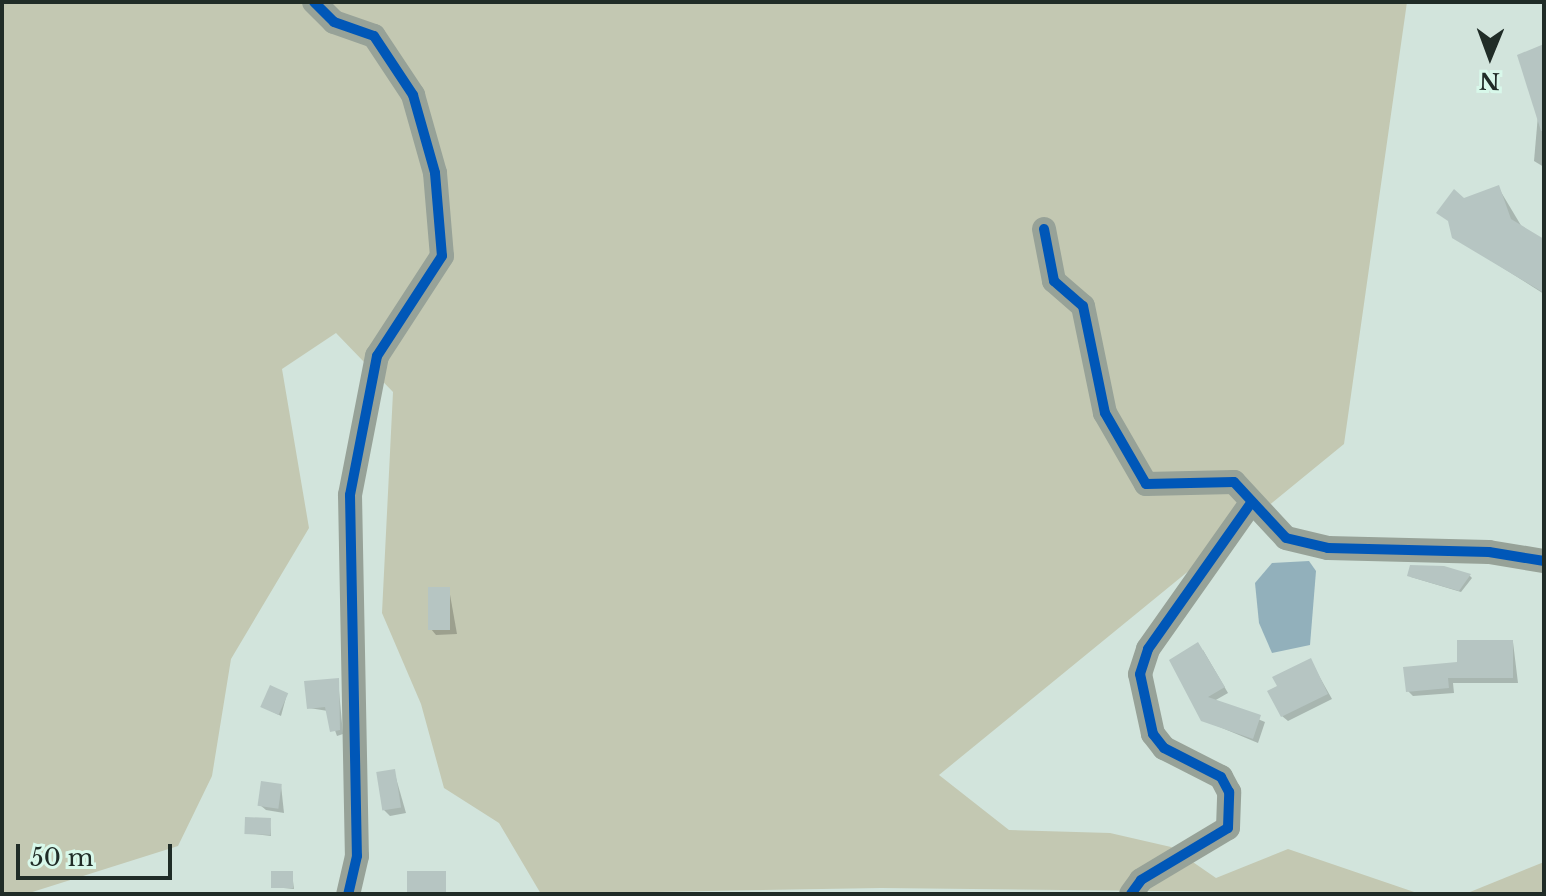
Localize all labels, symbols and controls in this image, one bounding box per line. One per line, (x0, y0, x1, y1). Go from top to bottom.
north arrow (1450, 16, 1530, 96)
text: N (1479, 67, 1500, 94)
scale bar (20, 828, 176, 878)
text: 50 m (30, 843, 93, 872)

